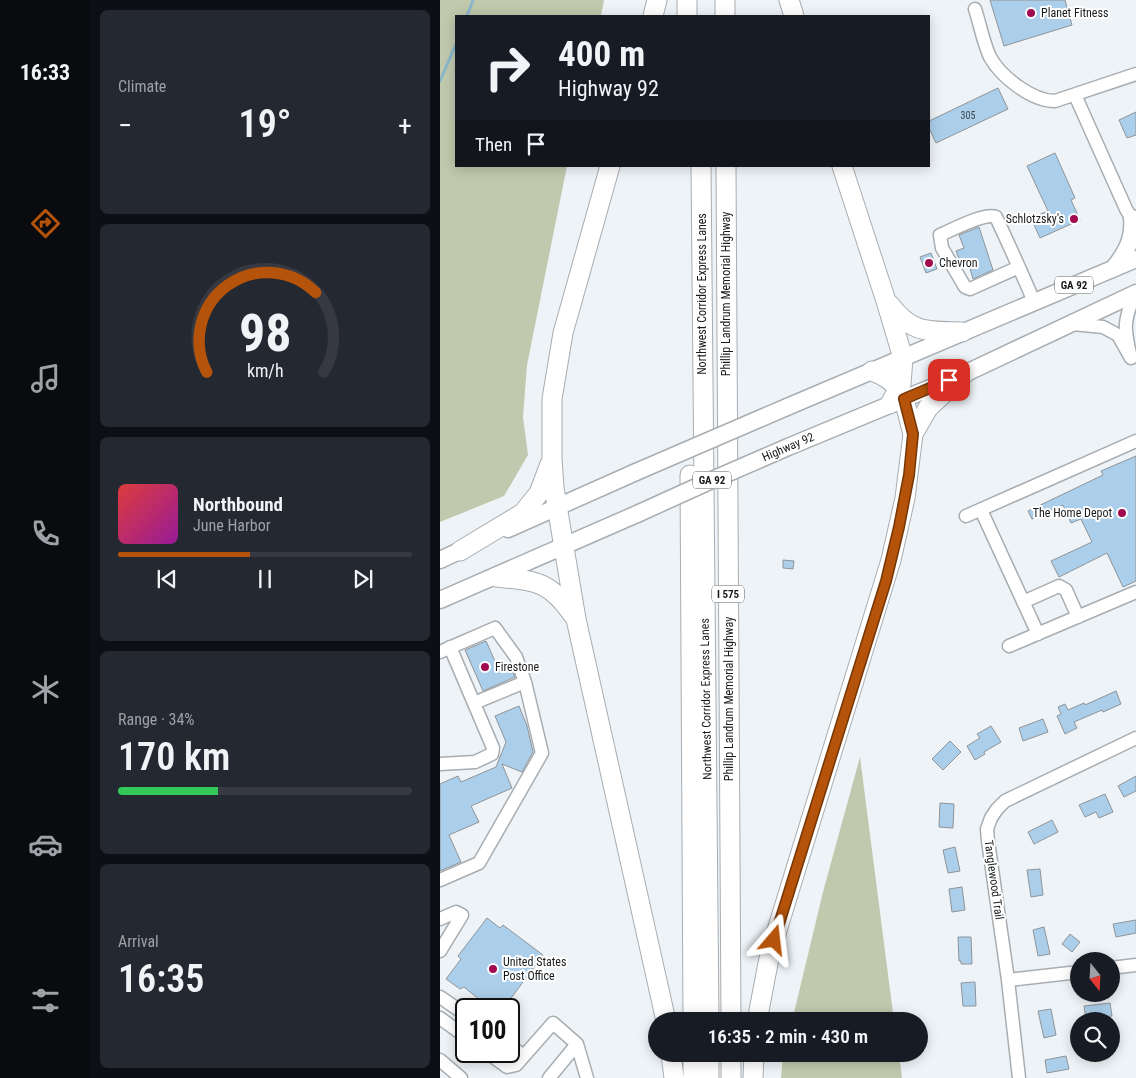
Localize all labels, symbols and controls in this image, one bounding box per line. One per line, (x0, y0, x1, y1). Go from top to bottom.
place label: Planet Fitness (1041, 6, 1108, 20)
marker: Planet Fitness (1025, 7, 1037, 19)
text: 400 m (558, 34, 645, 75)
icon: right (475, 35, 540, 100)
text: 16:33 (20, 60, 70, 85)
text: Highway 92 (558, 76, 659, 101)
text: Climate (118, 77, 166, 96)
text: 19° (239, 102, 291, 146)
text: − (118, 109, 132, 142)
text: + (398, 109, 412, 142)
house number: 305 (961, 110, 975, 121)
icon: arrive (522, 130, 550, 158)
text: Then (475, 133, 512, 156)
icon: directions (28, 206, 63, 241)
street label: Phillip Landrum Memorial Highway (719, 212, 733, 376)
place label: Schlotzsky's (1006, 212, 1064, 226)
street label: Northwest Corridor Express Lanes (695, 213, 709, 375)
marker: Schlotzsky's (1068, 213, 1080, 225)
place label: Chevron (939, 256, 978, 270)
marker: Chevron (923, 257, 935, 269)
road number: GA 92 (1055, 276, 1093, 294)
text: 98 (239, 303, 291, 364)
pin (928, 359, 970, 401)
text: km/h (247, 360, 283, 381)
icon: music (28, 361, 63, 396)
icon: arrive (935, 366, 963, 394)
street label: Highway 92 (760, 430, 816, 464)
road number: GA 92 (693, 472, 731, 488)
text: Northbound (193, 493, 283, 516)
place label: The Home Depot (1033, 506, 1112, 520)
marker: The Home Depot (1116, 507, 1128, 519)
icon: phone (28, 516, 63, 551)
text: June Harbor (193, 516, 271, 535)
icon: previous (153, 565, 181, 593)
icon: pause (251, 565, 279, 593)
icon: next (349, 565, 377, 593)
road number: I 575 (712, 586, 744, 602)
street label: Phillip Landrum Memorial Highway (722, 617, 736, 781)
street label: Northwest Corridor Express Lanes (698, 618, 714, 780)
place label: Firestone (495, 660, 539, 674)
marker: Firestone (479, 661, 491, 673)
icon: climate (28, 672, 63, 707)
text: Range · 34% (118, 710, 194, 729)
text: 170 km (118, 735, 230, 779)
icon: car (28, 827, 63, 862)
street label: Tanglewood Trail (981, 839, 1007, 921)
position arrow (747, 913, 799, 965)
text: Arrival (118, 932, 159, 951)
north arrow (1070, 952, 1120, 1002)
map controls (1070, 952, 1120, 1062)
place label: United States Post Office (503, 955, 566, 983)
text: 16:35 (118, 957, 204, 1001)
marker: United States Post Office (487, 963, 499, 975)
icon: filters (28, 983, 63, 1018)
speed limit sign: 100 (455, 998, 520, 1063)
button: search (1070, 1012, 1120, 1062)
text: 16:35 · 2 min · 430 m (708, 1025, 868, 1048)

